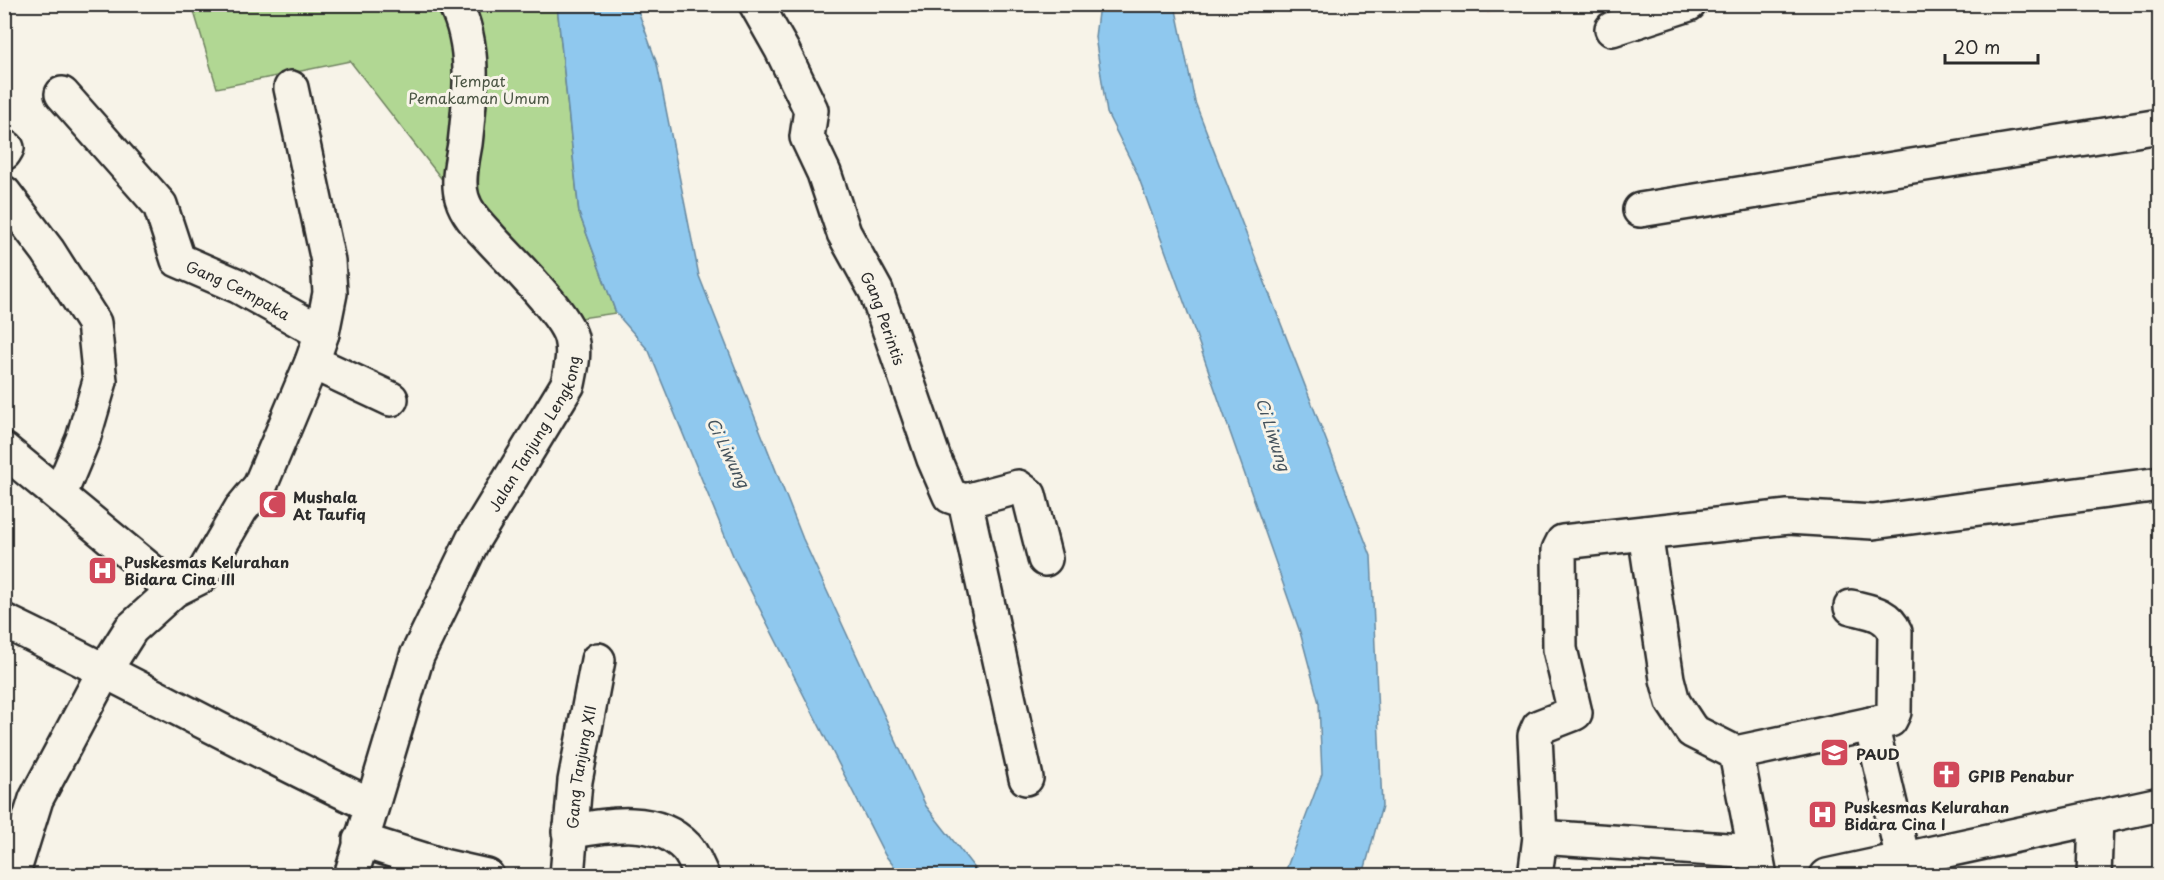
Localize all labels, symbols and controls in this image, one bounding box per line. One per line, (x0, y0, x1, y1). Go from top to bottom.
scale bar (1945, 27, 2038, 65)
text: 20 m (1954, 33, 2000, 60)
park label: Tempat Pemakaman Umum (408, 69, 550, 109)
street label: Gang Cempaka (183, 253, 295, 325)
street label: Gang Perintis (856, 267, 912, 368)
street label: Jalan Tanjung Lengkong (482, 355, 584, 515)
water label: Ci Liwung (1251, 394, 1298, 475)
water label: Ci Liwung (702, 413, 757, 493)
place label: Mushala At Taufiq (293, 485, 366, 525)
mosque icon: Mushala At Taufiq (256, 489, 288, 521)
place label: Puskesmas Kelurahan Bidara Cina III (124, 550, 289, 590)
hospital icon: Puskesmas Kelurahan Bidara Cina III (87, 554, 119, 586)
street label: Gang Tanjung XII (560, 703, 601, 830)
school or university icon: PAUD (1819, 737, 1851, 769)
place label: PAUD (1856, 742, 1900, 765)
church icon: GPIB Penabur (1931, 759, 1963, 791)
place label: GPIB Penabur (1968, 764, 2074, 787)
place label: Puskesmas Kelurahan Bidara Cina I (1844, 795, 2009, 835)
hospital icon: Puskesmas Kelurahan Bidara Cina I (1807, 799, 1839, 831)

